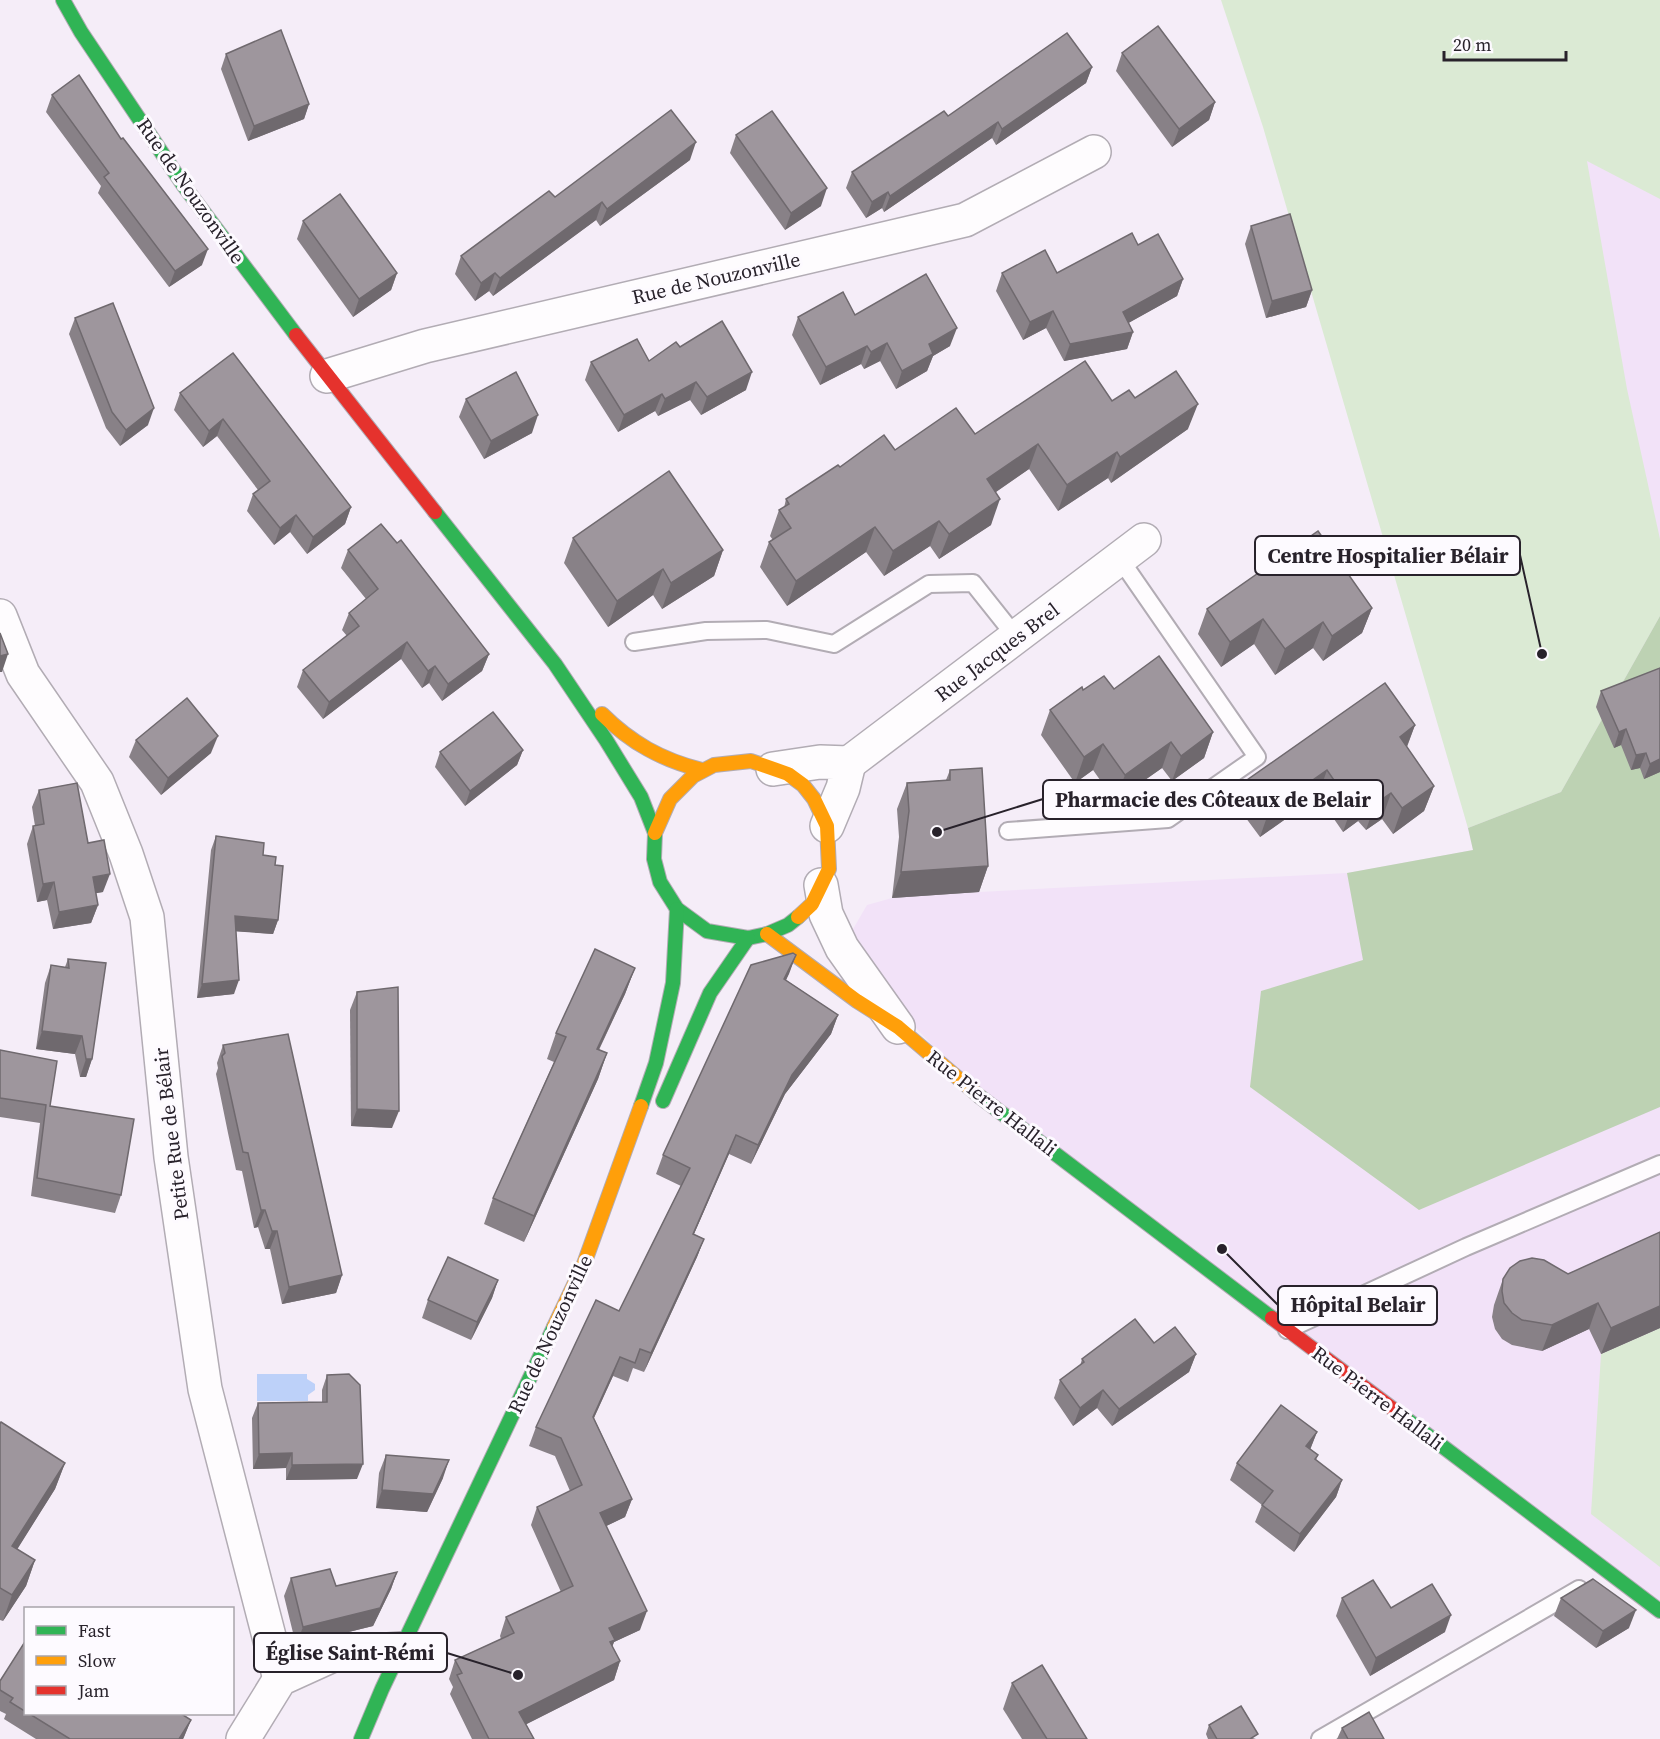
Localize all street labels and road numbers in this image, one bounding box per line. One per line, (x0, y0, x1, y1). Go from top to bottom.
street label: Rue de Nouzonville (130, 113, 252, 269)
street label: Rue de Nouzonville (629, 245, 803, 311)
street label: Rue Jacques Brel (929, 596, 1065, 708)
street label: Rue Pierre Hallali (921, 1043, 1063, 1163)
street label: Petite Rue de Bélair (146, 1046, 195, 1222)
street label: Rue de Nouzonville (501, 1250, 599, 1418)
street label: Rue Pierre Hallali (1306, 1339, 1450, 1457)

